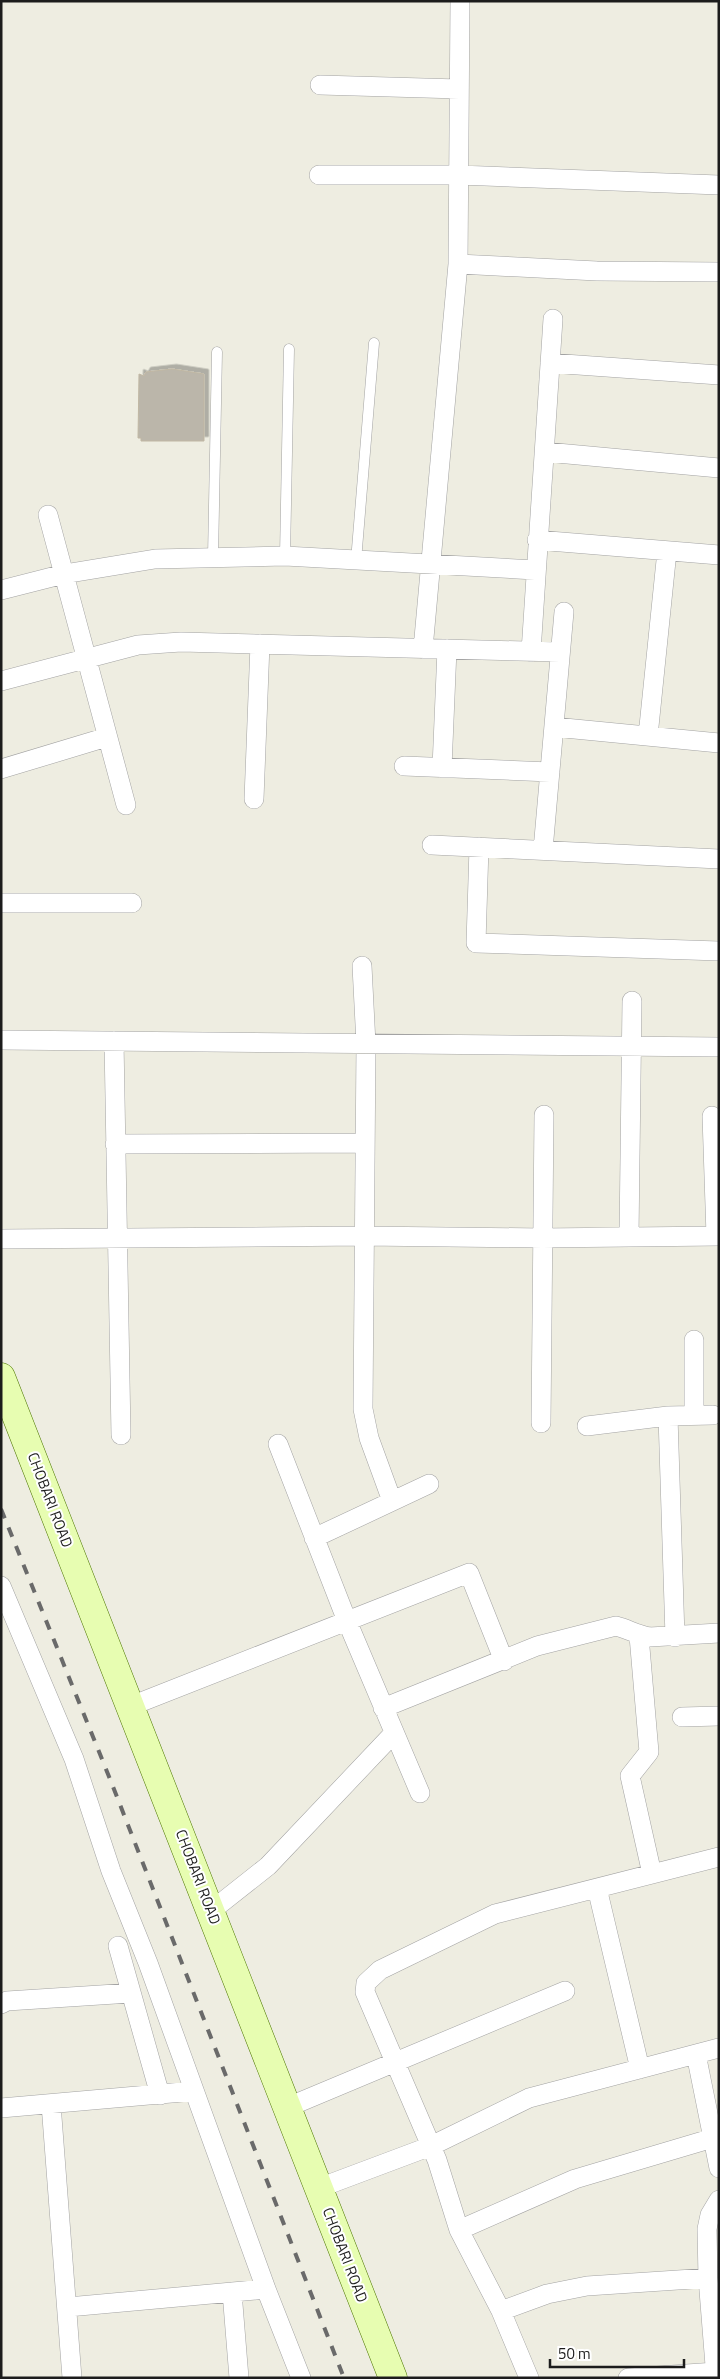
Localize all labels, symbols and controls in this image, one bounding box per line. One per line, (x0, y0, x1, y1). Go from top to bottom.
street label: CHOBARI ROAD (22, 1449, 79, 1551)
street label: CHOBARI ROAD (170, 1826, 227, 1928)
street label: CHOBARI ROAD (317, 2204, 374, 2306)
scale bar (550, 2336, 684, 2368)
text: 50 m (558, 2342, 591, 2365)

